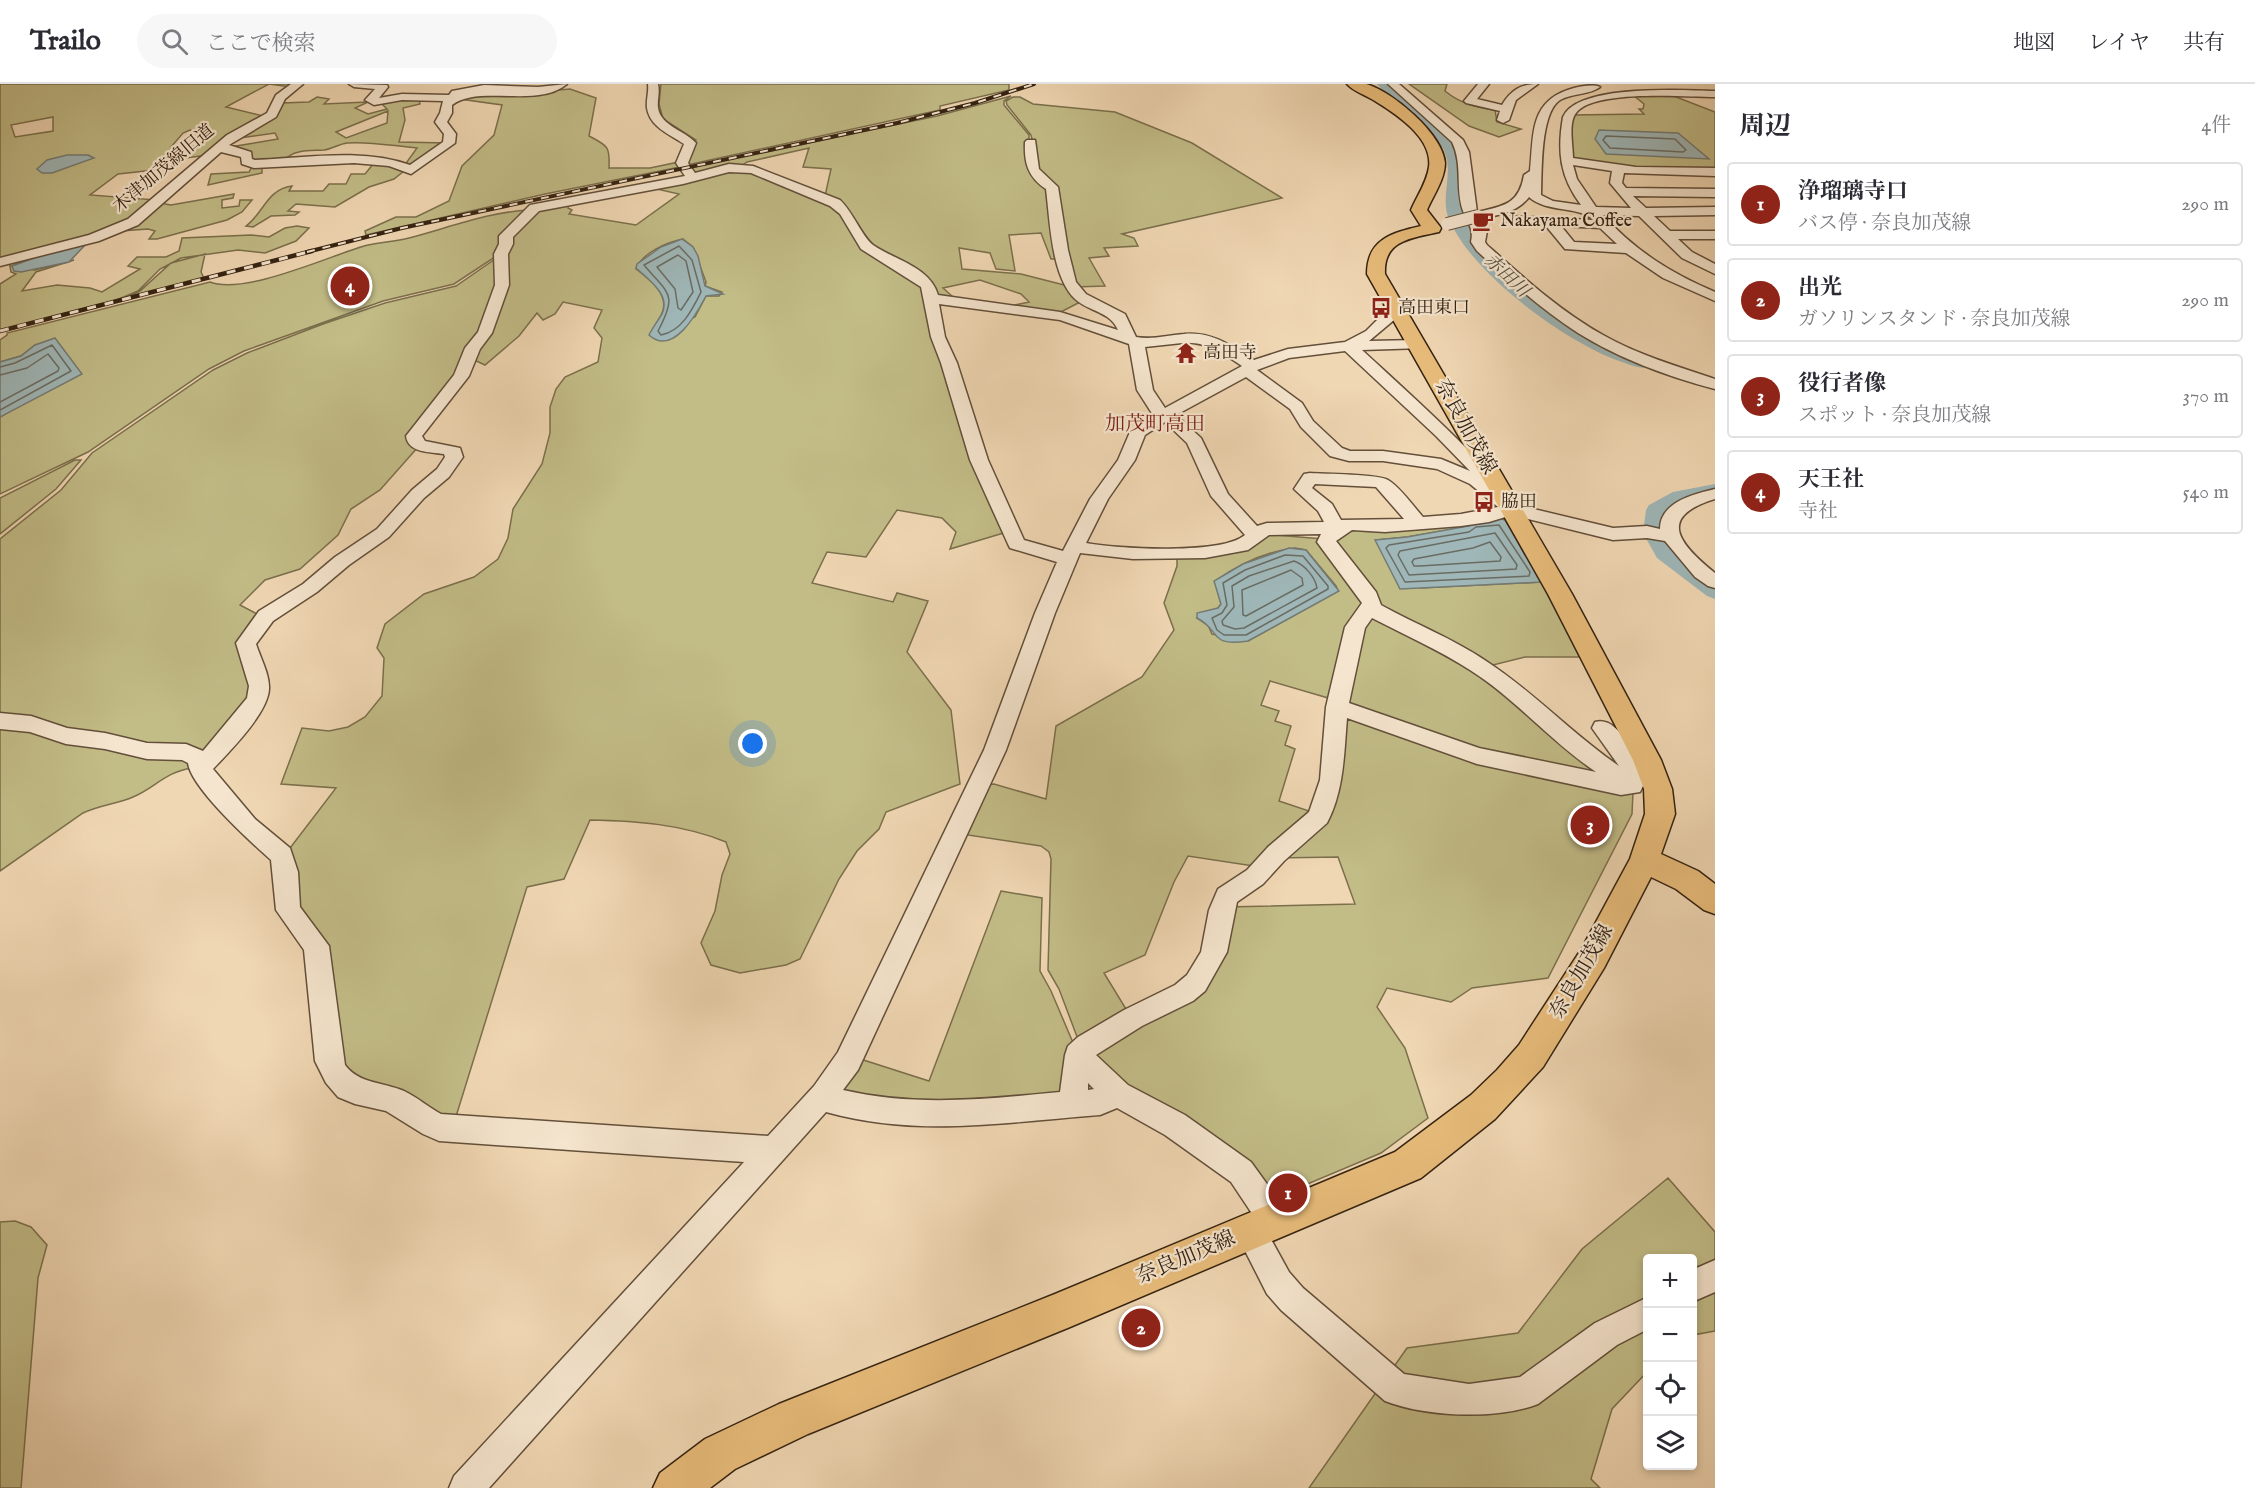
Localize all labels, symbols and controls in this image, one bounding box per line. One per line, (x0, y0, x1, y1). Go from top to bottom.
search box (137, 14, 557, 68)
text: Trailo (30, 24, 101, 59)
icon: search (158, 25, 191, 58)
text: ここで検索 (206, 30, 316, 58)
text: 地図 (2013, 30, 2055, 57)
text: レイヤ (2088, 30, 2150, 57)
text: 共有 (2183, 30, 2225, 57)
text: 周辺 (1739, 110, 1791, 143)
text: 4件 (2201, 113, 2231, 138)
street label: 木津加茂線旧道 (108, 120, 220, 218)
text: 浄瑠璃寺口 (1798, 178, 1908, 206)
text: 1 (1757, 192, 1764, 217)
text: 290 m (2181, 192, 2229, 217)
cafe icon: Nakayama Coffee (1471, 209, 1495, 233)
place label: Nakayama Coffee (1500, 210, 1632, 233)
text: バス停 · 奈良加茂線 (1798, 211, 1971, 236)
water label: 赤田川 (1478, 249, 1535, 304)
pin: 4 (330, 264, 370, 308)
text: 出光 (1798, 274, 1842, 302)
text: 2 (1756, 288, 1765, 313)
text: 290 m (2181, 288, 2229, 313)
bus stop icon: 高田東口 (1369, 296, 1393, 320)
place label: 高田東口 (1398, 297, 1470, 320)
text: ガソリンスタンド · 奈良加茂線 (1798, 307, 2071, 332)
temple icon: 高田寺 (1174, 341, 1198, 365)
place label: 高田寺 (1203, 342, 1257, 365)
text: 役行者像 (1798, 370, 1886, 398)
street label: 奈良加茂線 (1428, 375, 1502, 479)
text: 3 (1757, 384, 1764, 409)
text: 370 m (2183, 384, 2229, 409)
text: スポット · 奈良加茂線 (1798, 403, 1991, 428)
district label: 加茂町高田 (1105, 412, 1205, 437)
text: 天王社 (1798, 466, 1864, 494)
text: 4 (1756, 480, 1765, 505)
text: 540 m (2182, 480, 2229, 505)
bus stop icon: 脇田 (1472, 490, 1496, 514)
place label: 脇田 (1501, 491, 1537, 514)
text: 寺社 (1798, 499, 1838, 524)
your location (738, 729, 767, 758)
pin: 3 (1570, 802, 1610, 848)
street label: 奈良加茂線 (1544, 920, 1620, 1024)
pin: 1 (1268, 1170, 1308, 1216)
street label: 奈良加茂線 (1132, 1225, 1240, 1291)
map controls (1643, 1254, 1697, 1470)
button: + (1643, 1254, 1697, 1308)
pin: 2 (1122, 1306, 1160, 1350)
button: − (1643, 1308, 1697, 1362)
button: locate (1643, 1362, 1697, 1416)
button: layers (1643, 1416, 1697, 1470)

